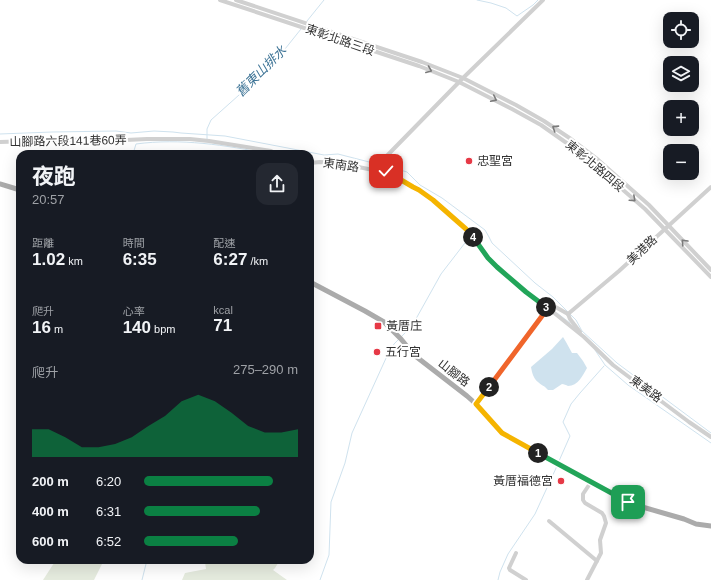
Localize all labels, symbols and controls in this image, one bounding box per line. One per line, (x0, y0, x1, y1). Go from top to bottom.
map controls (663, 12, 699, 180)
button: locate (663, 12, 699, 48)
street label: 東彰北路三段 (304, 22, 376, 58)
water label: 舊東山排水 (233, 42, 290, 99)
button: layers (663, 56, 699, 92)
one-way arrow (426, 66, 433, 74)
one-way arrow (489, 94, 497, 102)
button: + (663, 100, 699, 136)
one-way arrow (552, 126, 559, 133)
street label: 山腳路六段141巷60弄 (9, 133, 127, 149)
street label: 東彰北路四段 (563, 137, 627, 195)
button: − (663, 144, 699, 180)
pin (369, 154, 403, 188)
place label: 忠聖宮 (477, 154, 513, 168)
street label: 東南路 (322, 156, 360, 174)
marker: 忠聖宮 (464, 156, 474, 166)
icon: check (375, 160, 397, 182)
button: share (256, 163, 298, 205)
text: 夜跑 (32, 164, 76, 189)
text: 20:57 (32, 192, 65, 207)
one-way arrow (628, 194, 636, 201)
pin: 4 (463, 227, 483, 247)
text: 4 (470, 231, 476, 243)
street label: 美港路 (624, 233, 660, 267)
text: 距離 (32, 237, 54, 249)
text: 時間 (123, 237, 145, 249)
text: 配速 (213, 237, 235, 249)
one-way arrow (681, 239, 689, 247)
text: 1.02 (32, 250, 65, 269)
text: 6:35 (123, 250, 157, 269)
text: 6:27 (213, 250, 247, 269)
text: km (65, 255, 83, 267)
text: /km (247, 255, 268, 267)
pin: 3 (536, 297, 556, 317)
text: 3 (543, 301, 549, 313)
text: kcal (213, 304, 233, 316)
text: 爬升 (32, 305, 54, 317)
text: 心率 (123, 305, 145, 317)
text: 71 (213, 316, 232, 335)
text: 16 (32, 318, 51, 337)
text: 140 (123, 318, 151, 337)
place label: 黃厝庄 (386, 319, 422, 333)
marker: 黃厝庄 (373, 321, 383, 331)
text: m (51, 323, 63, 335)
text: bpm (151, 323, 176, 335)
place label: 五行宮 (385, 345, 421, 359)
marker: 五行宮 (372, 347, 382, 357)
street label: 山腳路 (436, 356, 472, 390)
text: 275–290 m (233, 362, 298, 377)
text: 爬升 (32, 365, 58, 380)
street label: 東美路 (627, 373, 665, 405)
pin: 2 (479, 377, 499, 397)
text: 2 (486, 381, 492, 393)
pin: 1 (528, 443, 548, 463)
text: 1 (535, 447, 541, 459)
text: 200 m (32, 474, 69, 489)
text: 6:20 (96, 474, 121, 489)
place label: 黃厝福德宮 (493, 474, 553, 488)
marker: 黃厝福德宮 (556, 476, 566, 486)
pin (611, 485, 645, 519)
icon: arrive (617, 491, 639, 513)
text: 400 m (32, 504, 69, 519)
text: 6:31 (96, 504, 121, 519)
text: 600 m (32, 534, 69, 549)
text: 6:52 (96, 534, 121, 549)

